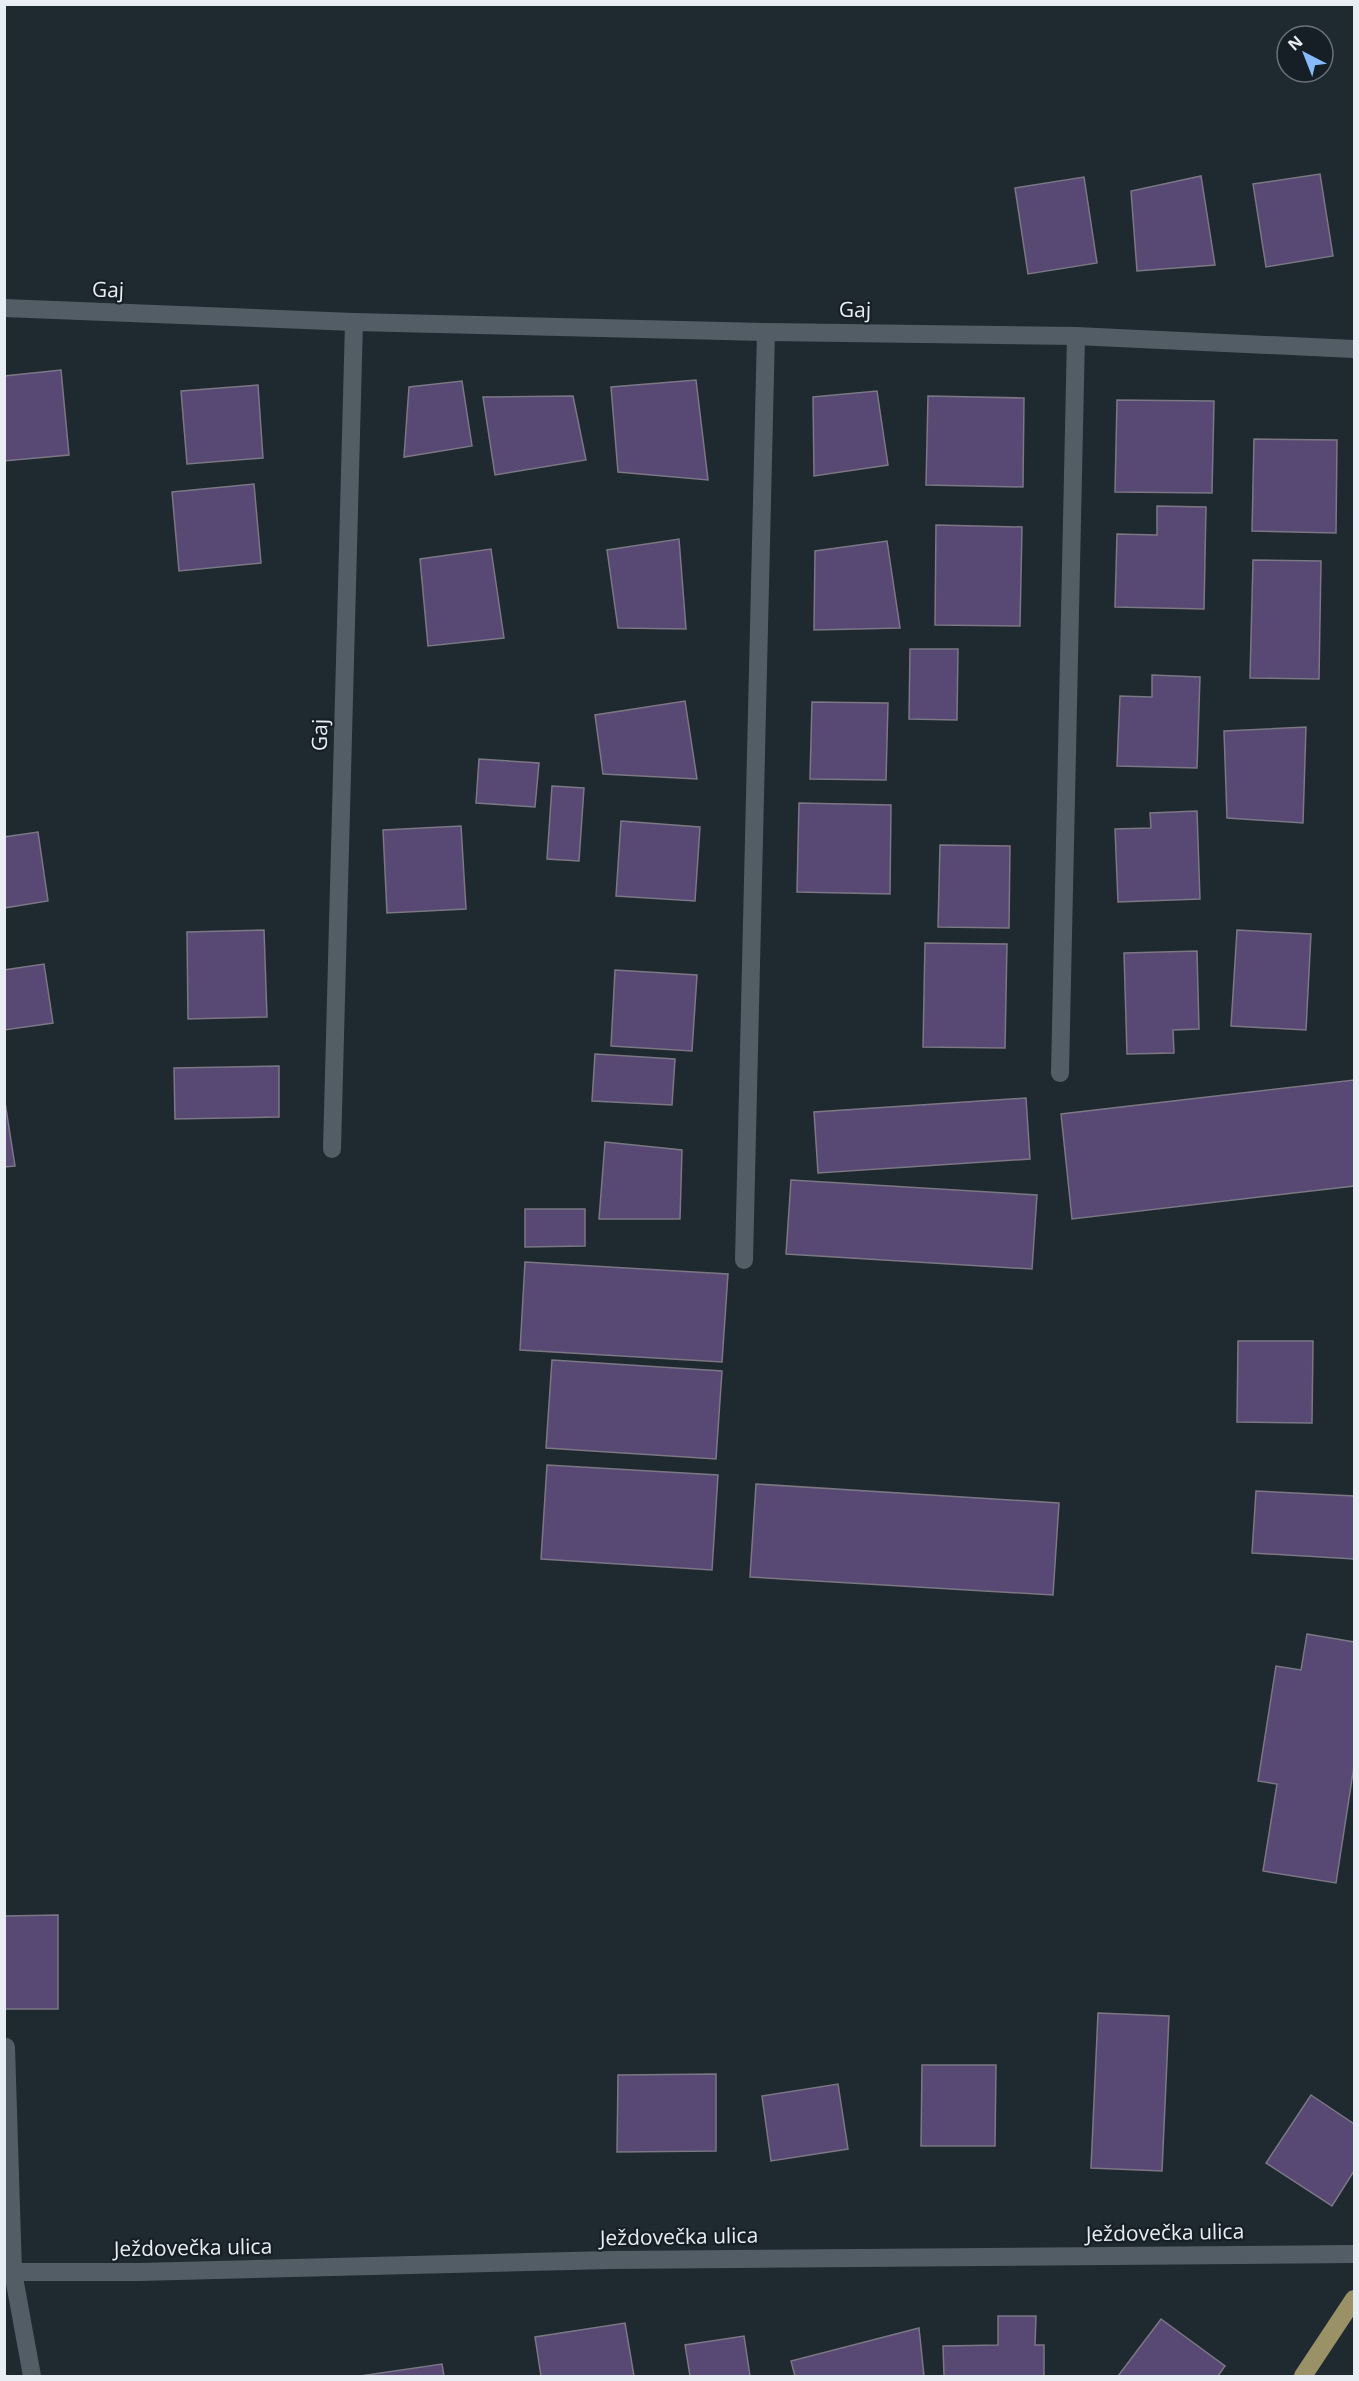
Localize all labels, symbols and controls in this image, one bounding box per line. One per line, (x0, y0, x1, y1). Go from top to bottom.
north arrow (1275, 24, 1335, 84)
text: N (1283, 30, 1307, 55)
street label: Gaj (91, 274, 125, 304)
street label: Gaj (839, 295, 871, 323)
street label: Gaj (305, 719, 333, 751)
street label: Ježdovečka ulica (1084, 2217, 1244, 2247)
street label: Ježdovečka ulica (598, 2221, 758, 2251)
street label: Ježdovečka ulica (112, 2232, 272, 2262)

